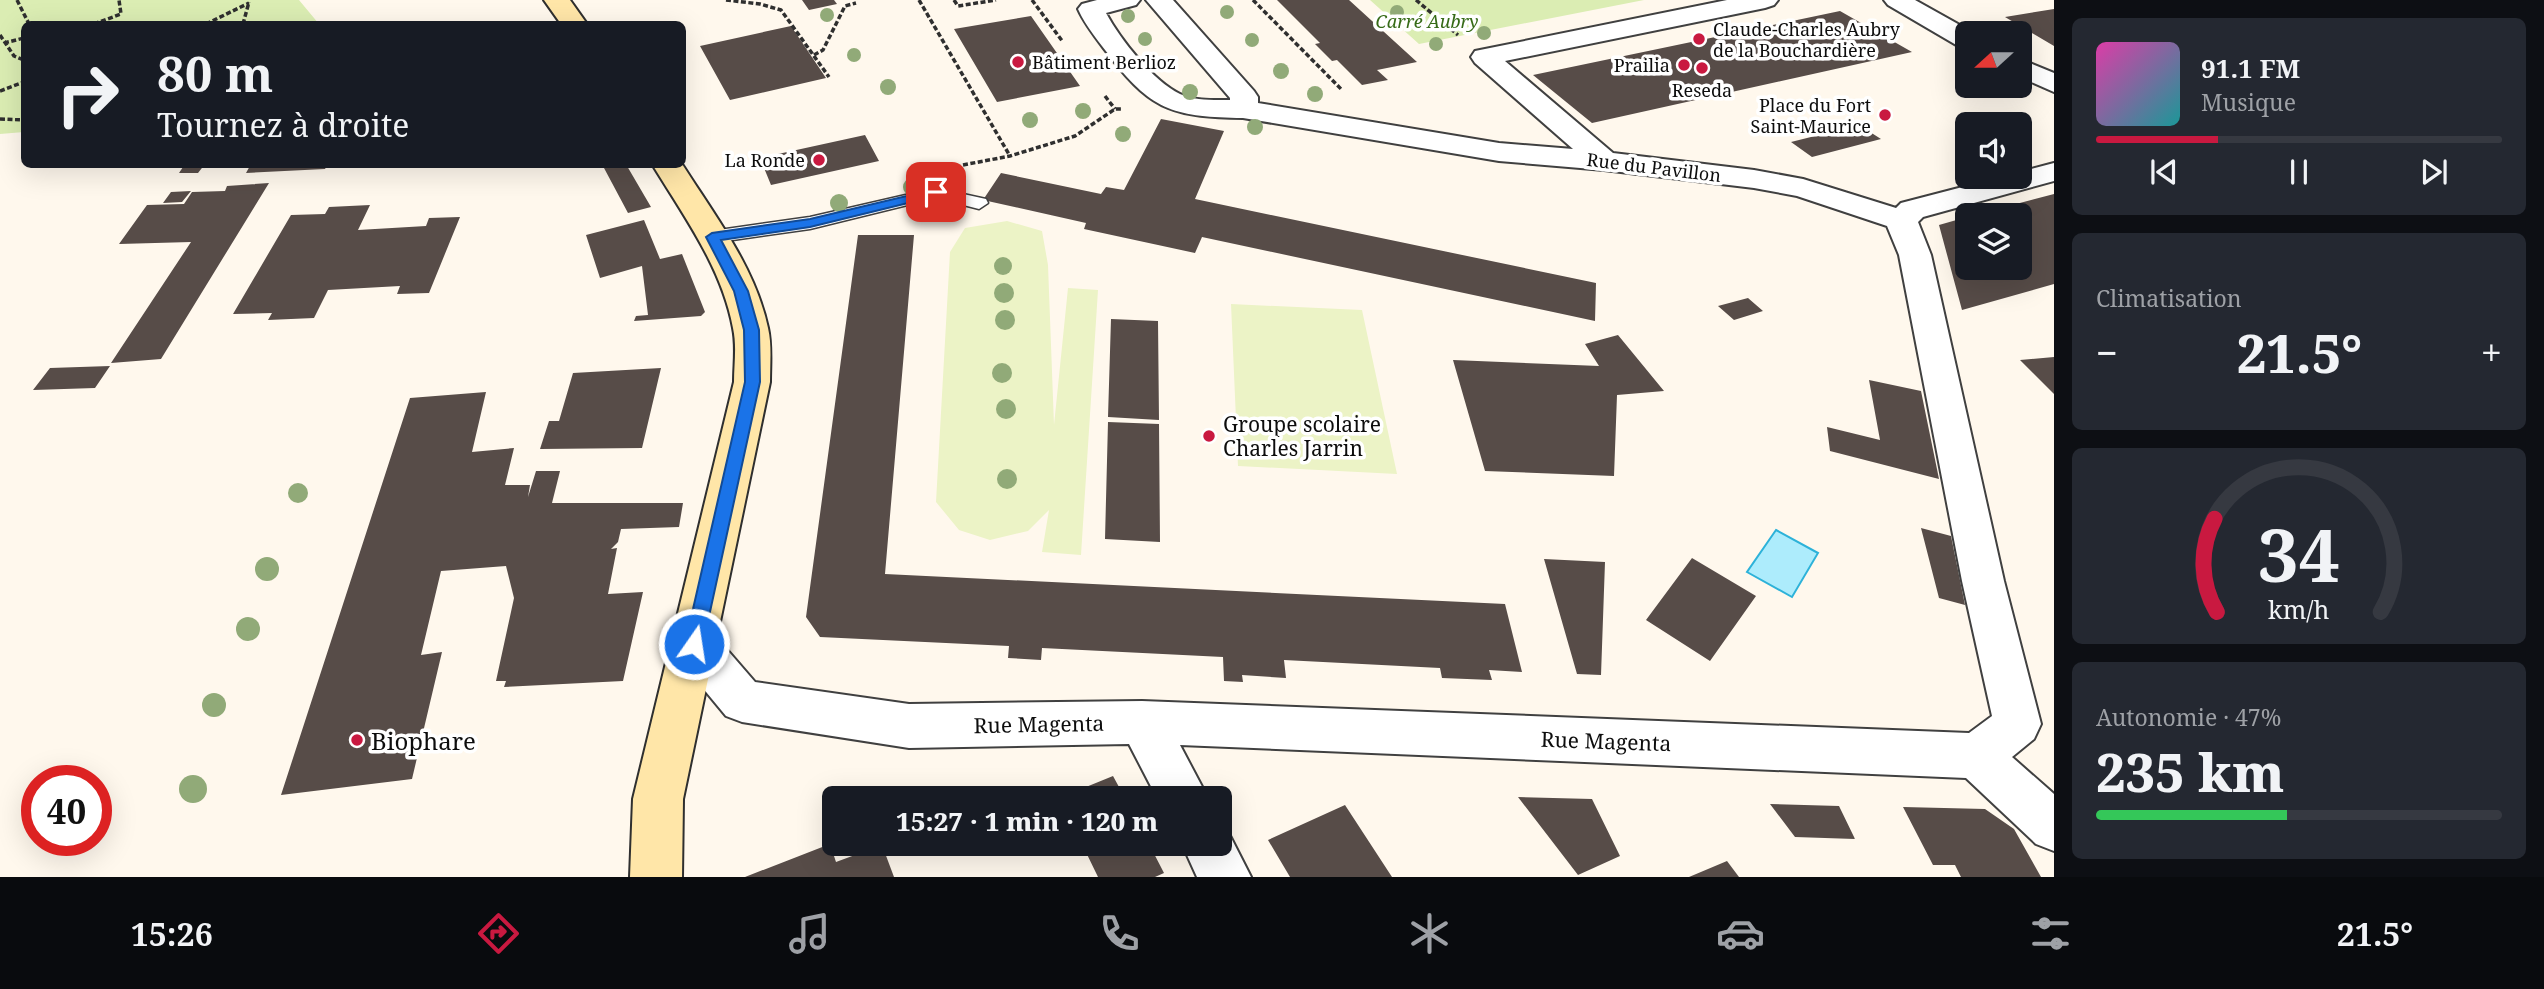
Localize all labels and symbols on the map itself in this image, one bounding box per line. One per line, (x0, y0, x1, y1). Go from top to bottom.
park label: Carré Aubry (1376, 9, 1478, 33)
place label: Claude-Charles Aubry de la Bouchardière (1713, 17, 1901, 62)
north arrow (1955, 21, 2032, 98)
marker: Claude-Charles Aubry de la Bouchardière (1691, 31, 1707, 47)
place label: Bâtiment Berlioz (1032, 50, 1176, 74)
place label: Prailia (1614, 53, 1670, 77)
marker: Bâtiment Berlioz (1010, 54, 1026, 70)
marker: Prailia (1676, 57, 1692, 73)
marker: Reseda (1694, 60, 1710, 76)
place label: Reseda (1672, 78, 1732, 102)
place label: Place du Fort Saint-Maurice (1751, 93, 1871, 138)
marker: Place du Fort Saint-Maurice (1877, 107, 1893, 123)
street label: Rue du Pavillon (1586, 147, 1723, 187)
place label: La Ronde (724, 148, 805, 172)
marker: La Ronde (811, 152, 827, 168)
pin (906, 162, 966, 222)
place label: Groupe scolaire Charles Jarrin (1223, 410, 1381, 462)
marker: Groupe scolaire Charles Jarrin (1201, 428, 1217, 444)
position arrow (657, 607, 731, 681)
street label: Rue Magenta (973, 709, 1105, 739)
place label: Biophare (371, 724, 476, 757)
street label: Rue Magenta (1540, 725, 1672, 757)
marker: Biophare (349, 732, 365, 748)
speed limit sign: 40 (21, 765, 112, 856)

